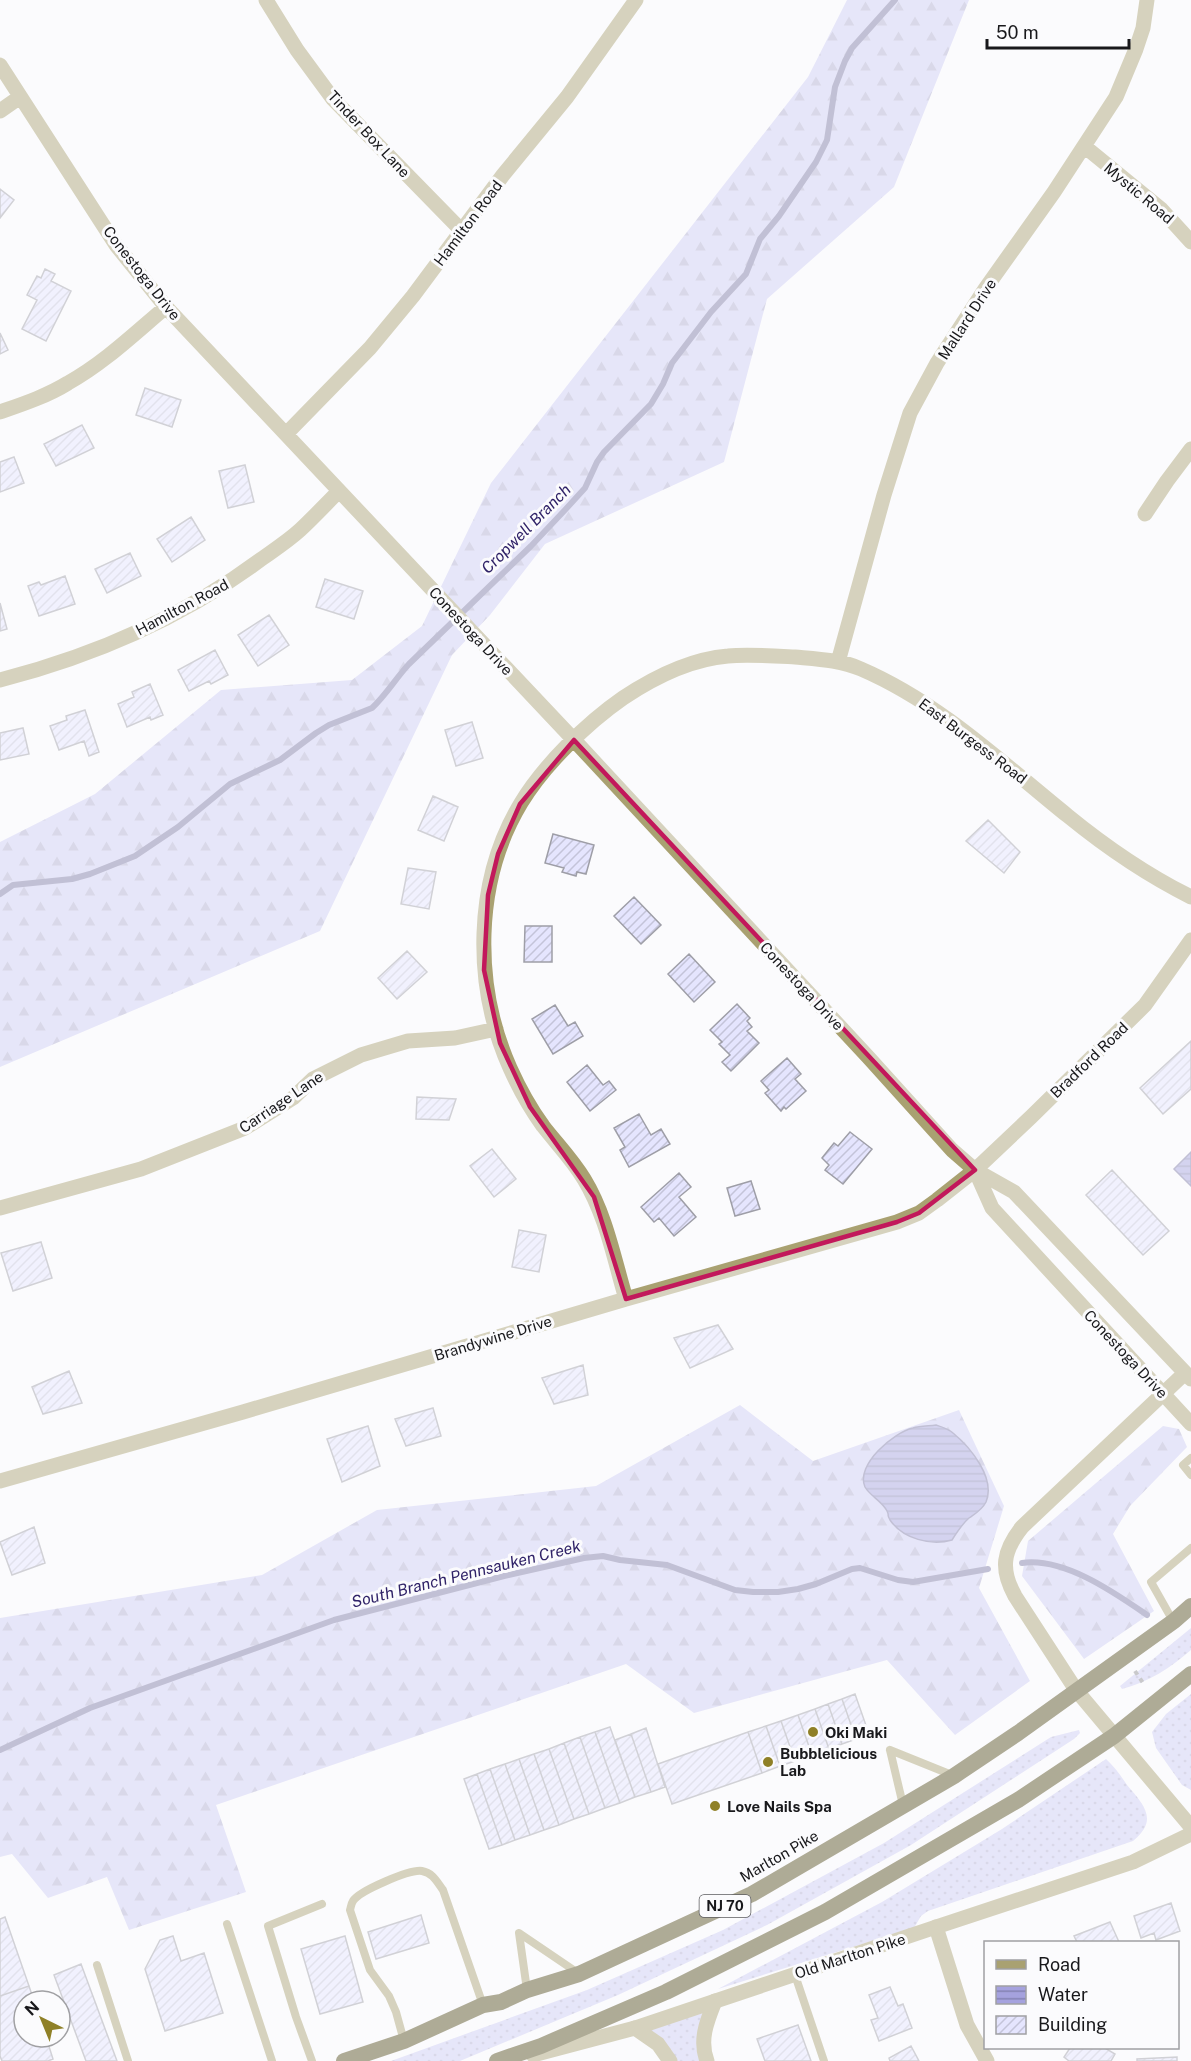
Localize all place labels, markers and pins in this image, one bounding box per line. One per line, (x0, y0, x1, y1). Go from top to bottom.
place label: Oki Maki (825, 1724, 887, 1741)
marker: Oki Maki (806, 1725, 820, 1739)
place label: Bubblelicious Lab (780, 1745, 877, 1779)
marker: Bubblelicious Lab (761, 1755, 775, 1769)
place label: Love Nails Spa (727, 1798, 832, 1815)
marker: Love Nails Spa (708, 1799, 722, 1813)

